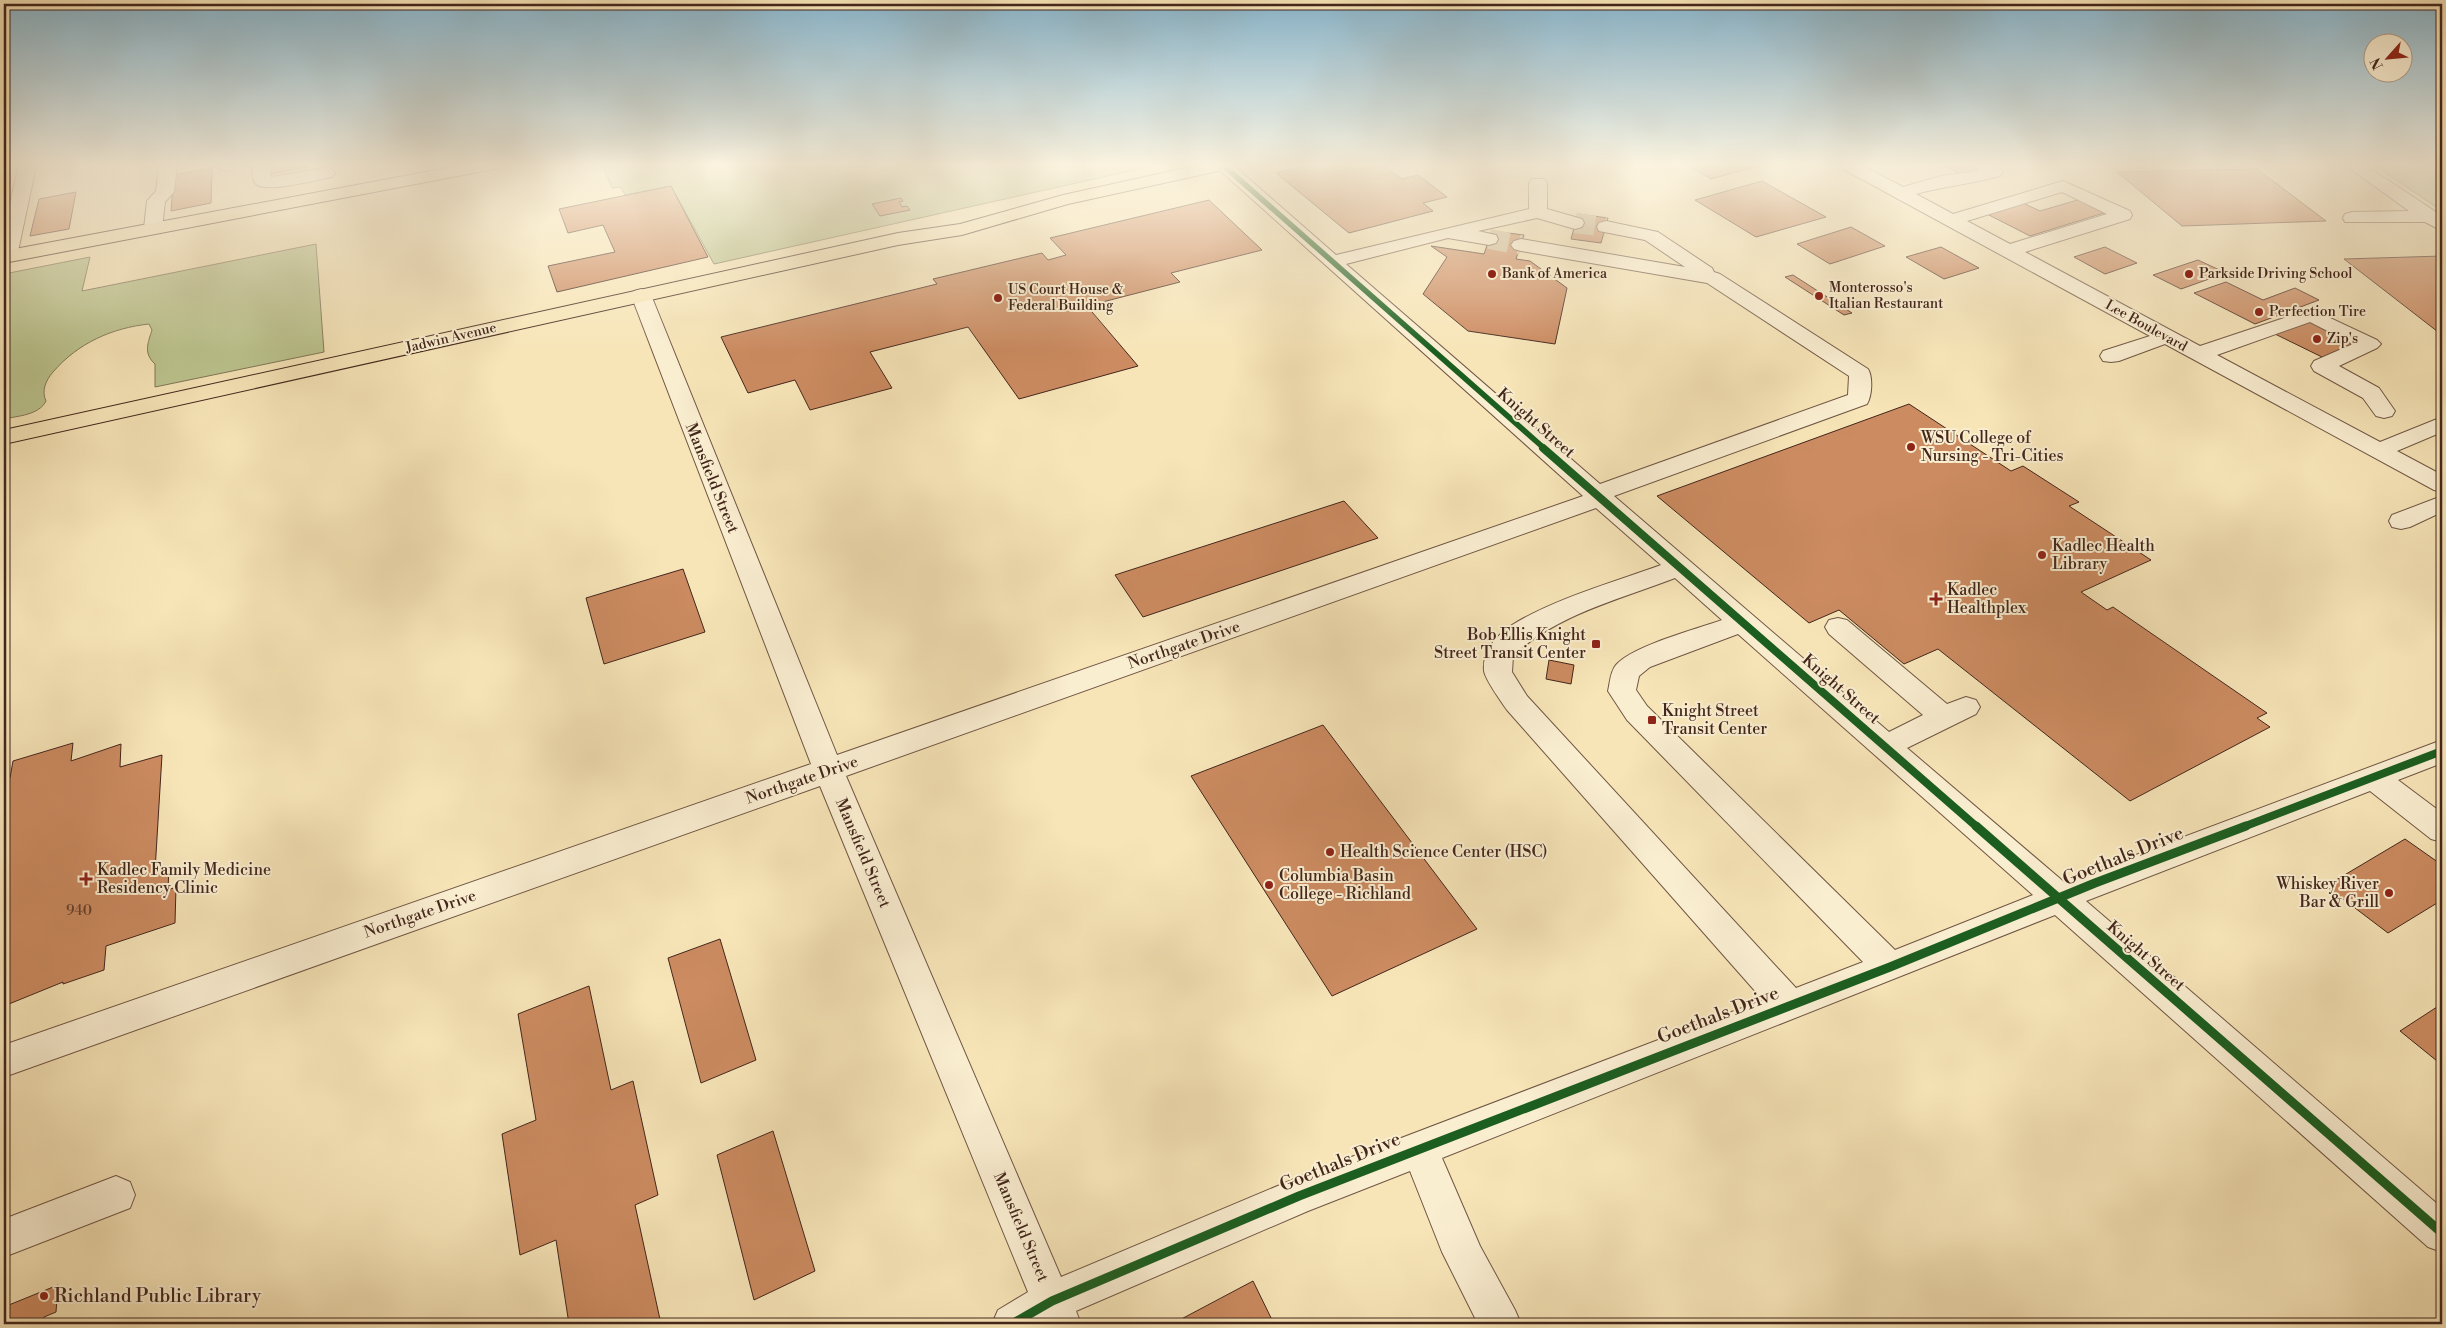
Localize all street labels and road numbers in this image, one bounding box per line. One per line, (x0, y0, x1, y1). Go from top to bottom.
street label: Lee Boulevard (2102, 296, 2190, 356)
street label: Jadwin Avenue (403, 319, 498, 357)
street label: Knight Street (1493, 384, 1579, 462)
street label: Mansfield Street (681, 420, 743, 536)
street label: Northgate Drive (1125, 616, 1243, 674)
street label: Knight Street (1798, 650, 1884, 728)
street label: Northgate Drive (743, 751, 861, 809)
street label: Mansfield Street (831, 795, 895, 911)
street label: Goethals Drive (2059, 821, 2187, 891)
street label: Northgate Drive (361, 885, 479, 943)
street label: Knight Street (2103, 917, 2189, 995)
street label: Goethals Drive (1654, 981, 1782, 1049)
street label: Goethals Drive (1276, 1127, 1404, 1197)
street label: Mansfield Street (989, 1169, 1053, 1285)

